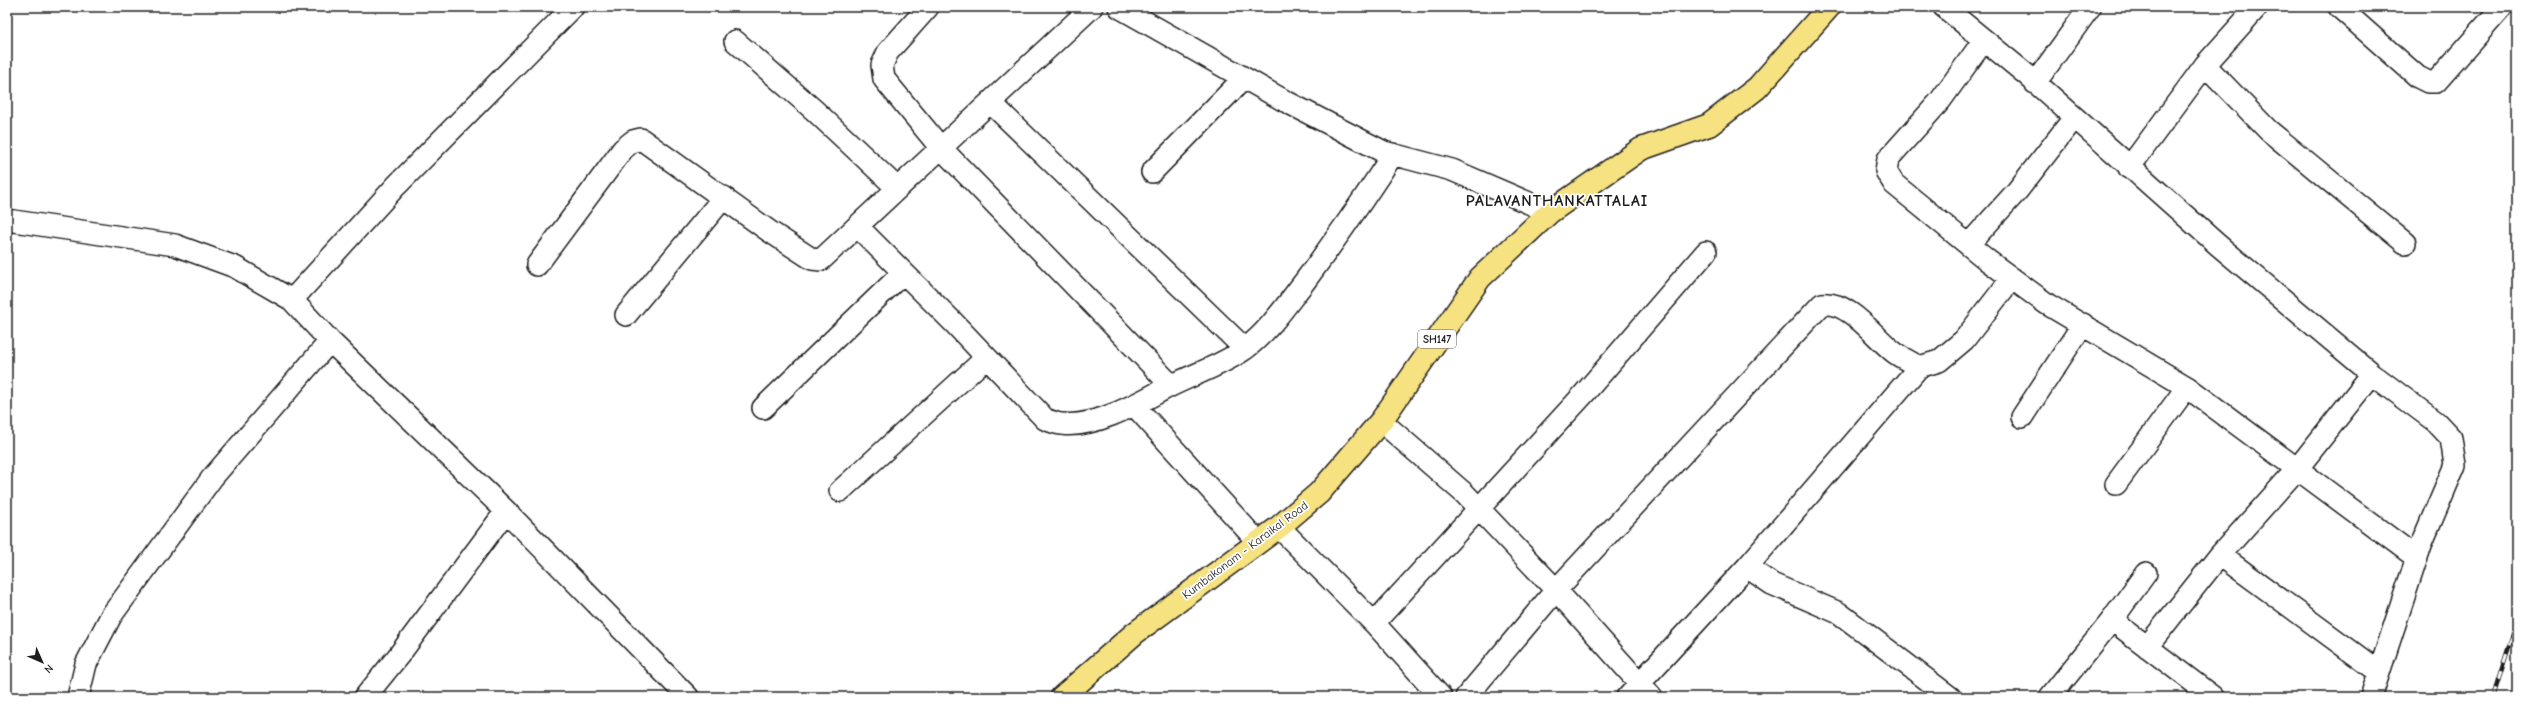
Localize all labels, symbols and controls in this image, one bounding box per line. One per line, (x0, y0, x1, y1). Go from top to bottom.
district label: PALAVANTHANKATTALAI (1466, 192, 1648, 210)
road number: SH147 (1418, 330, 1456, 348)
street label: Kumbakonam - Karaikal Road (1179, 498, 1311, 602)
north arrow (22, 642, 62, 682)
text: N (42, 662, 56, 676)

